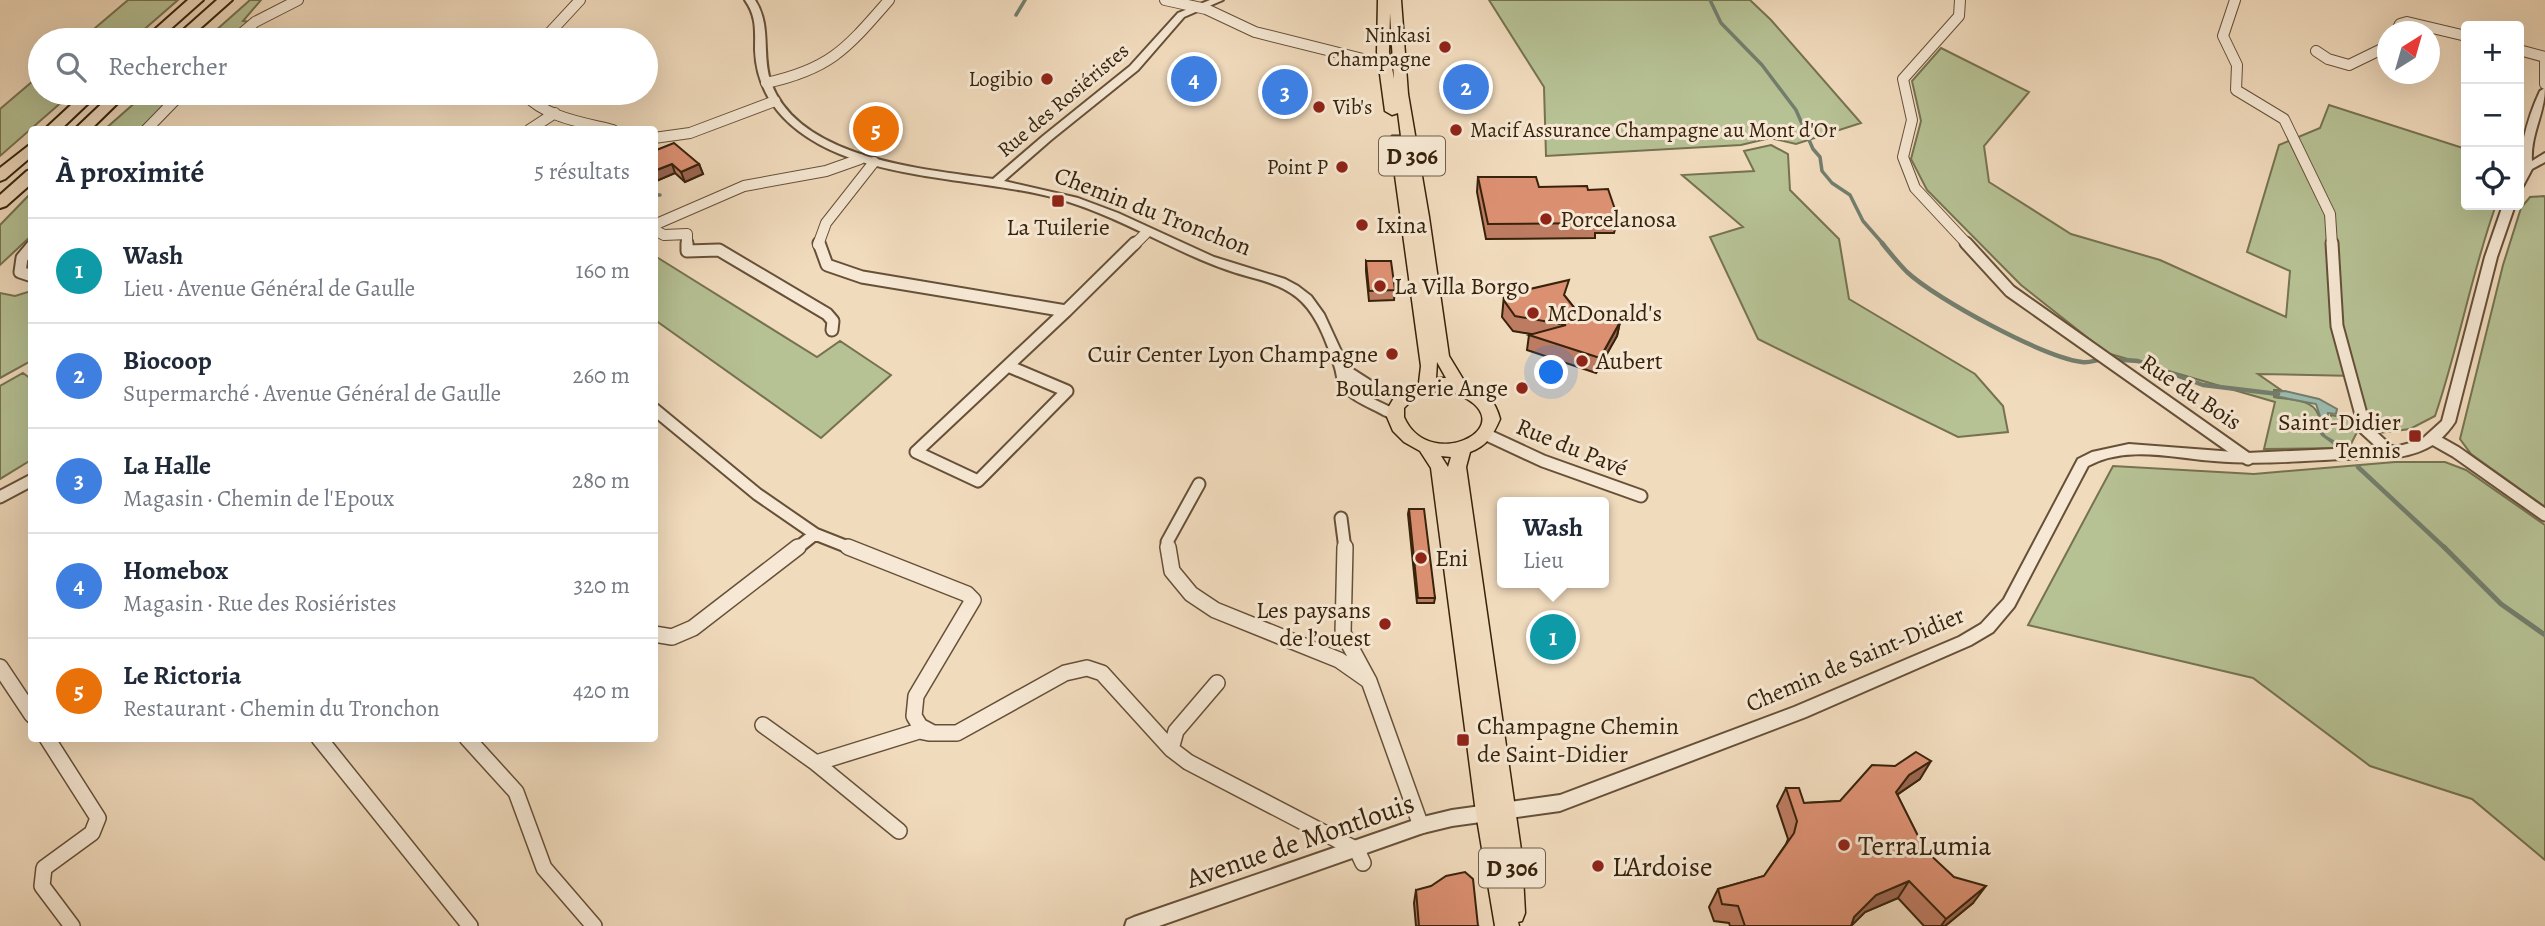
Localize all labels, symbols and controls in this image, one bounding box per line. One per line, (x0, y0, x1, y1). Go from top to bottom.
place label: Ninkasi Champagne (1327, 21, 1431, 73)
north arrow (2377, 21, 2440, 84)
map controls (2461, 21, 2524, 210)
button: + (2461, 21, 2524, 84)
search box (28, 28, 658, 105)
street label: Rue des Rosiéristes (991, 37, 1135, 163)
marker: Ninkasi Champagne (1437, 39, 1453, 55)
icon: search (52, 48, 90, 86)
text: Rechercher (108, 49, 228, 84)
pin: 4 (1171, 53, 1217, 105)
pin: 2 (1443, 61, 1489, 113)
place label: Logibio (968, 65, 1033, 93)
pin: 3 (1262, 66, 1308, 118)
marker: Logibio (1039, 71, 1055, 87)
button: − (2461, 84, 2524, 147)
place label: Vib's (1332, 93, 1372, 121)
marker: Vib's (1311, 99, 1327, 115)
pin: 5 (853, 103, 899, 155)
place label: Macif Assurance Champagne au Mont d'Or (1470, 116, 1836, 144)
marker: Macif Assurance Champagne au Mont d'Or (1448, 122, 1464, 138)
road number: D 306 (1379, 136, 1445, 176)
button: locate (2461, 147, 2524, 210)
text: À proximité (56, 152, 204, 192)
place label: Point P (1267, 153, 1328, 181)
text: 5 résultats (534, 156, 630, 187)
street label: Chemin du Tronchon (1050, 159, 1256, 263)
marker: Point P (1334, 159, 1350, 175)
marker: La Tuilerie (1050, 193, 1066, 209)
place label: Porcelanosa (1560, 203, 1677, 235)
place label: Ixina (1376, 209, 1428, 241)
place label: La Tuilerie (1006, 211, 1110, 243)
marker: Porcelanosa (1538, 211, 1554, 227)
marker: Ixina (1354, 217, 1370, 233)
text: Wash (123, 238, 183, 273)
text: 1 (75, 255, 83, 286)
text: 160 m (576, 255, 630, 286)
place label: La Villa Borgo (1394, 270, 1529, 302)
text: Lieu · Avenue Général de Gaulle (123, 273, 415, 304)
marker: La Villa Borgo (1372, 278, 1388, 294)
place label: McDonald's (1547, 297, 1662, 329)
marker: McDonald's (1525, 305, 1541, 321)
place label: Cuir Center Lyon Champagne (1087, 338, 1378, 370)
text: Biocoop (123, 343, 212, 378)
place label: Aubert (1595, 345, 1663, 377)
marker: Cuir Center Lyon Champagne (1384, 346, 1400, 362)
street label: Rue du Bois (2134, 346, 2248, 438)
marker: Aubert (1574, 353, 1590, 369)
your location (1534, 355, 1568, 389)
text: 2 (73, 360, 85, 391)
text: 260 m (572, 360, 630, 391)
place label: Boulangerie Ange (1335, 372, 1508, 404)
text: Supermarché · Avenue Général de Gaulle (123, 378, 501, 409)
marker: Boulangerie Ange (1514, 380, 1530, 396)
place label: Saint-Didier Tennis (2278, 406, 2401, 466)
street label: Rue du Pavé (1511, 410, 1633, 484)
marker: Saint-Didier Tennis (2407, 428, 2423, 444)
text: La Halle (123, 448, 211, 483)
text: 3 (74, 465, 84, 496)
text: 280 m (572, 465, 630, 496)
text: Magasin · Chemin de l'Epoux (123, 483, 394, 514)
popup (1497, 497, 1609, 588)
text: Wash (1523, 510, 1583, 545)
place label: Eni (1435, 542, 1468, 574)
text: Lieu (1523, 545, 1564, 576)
marker: Eni (1413, 550, 1429, 566)
text: Homebox (123, 553, 228, 588)
text: 4 (74, 570, 84, 601)
text: 320 m (574, 570, 630, 601)
text: Magasin · Rue des Rosiéristes (123, 588, 397, 619)
place label: Les paysans de l’ouest (1256, 594, 1371, 654)
street label: Chemin de Saint-Didier (1741, 598, 1969, 720)
pin: 1 (1530, 611, 1576, 663)
marker: Les paysans de l’ouest (1377, 616, 1393, 632)
text: Le Rictoria (123, 658, 242, 693)
text: 5 (74, 675, 84, 706)
text: 420 m (573, 675, 630, 706)
text: Restaurant · Chemin du Tronchon (123, 693, 440, 724)
place label: Champagne Chemin de Saint-Didier (1477, 710, 1679, 770)
marker: Champagne Chemin de Saint-Didier (1455, 732, 1471, 748)
street label: Avenue de Montlouis (1180, 784, 1419, 898)
place label: TerraLumia (1858, 827, 1991, 865)
marker: TerraLumia (1836, 837, 1852, 853)
road number: D 306 (1479, 848, 1545, 888)
place label: L'Ardoise (1612, 848, 1712, 886)
marker: L'Ardoise (1590, 858, 1606, 874)

